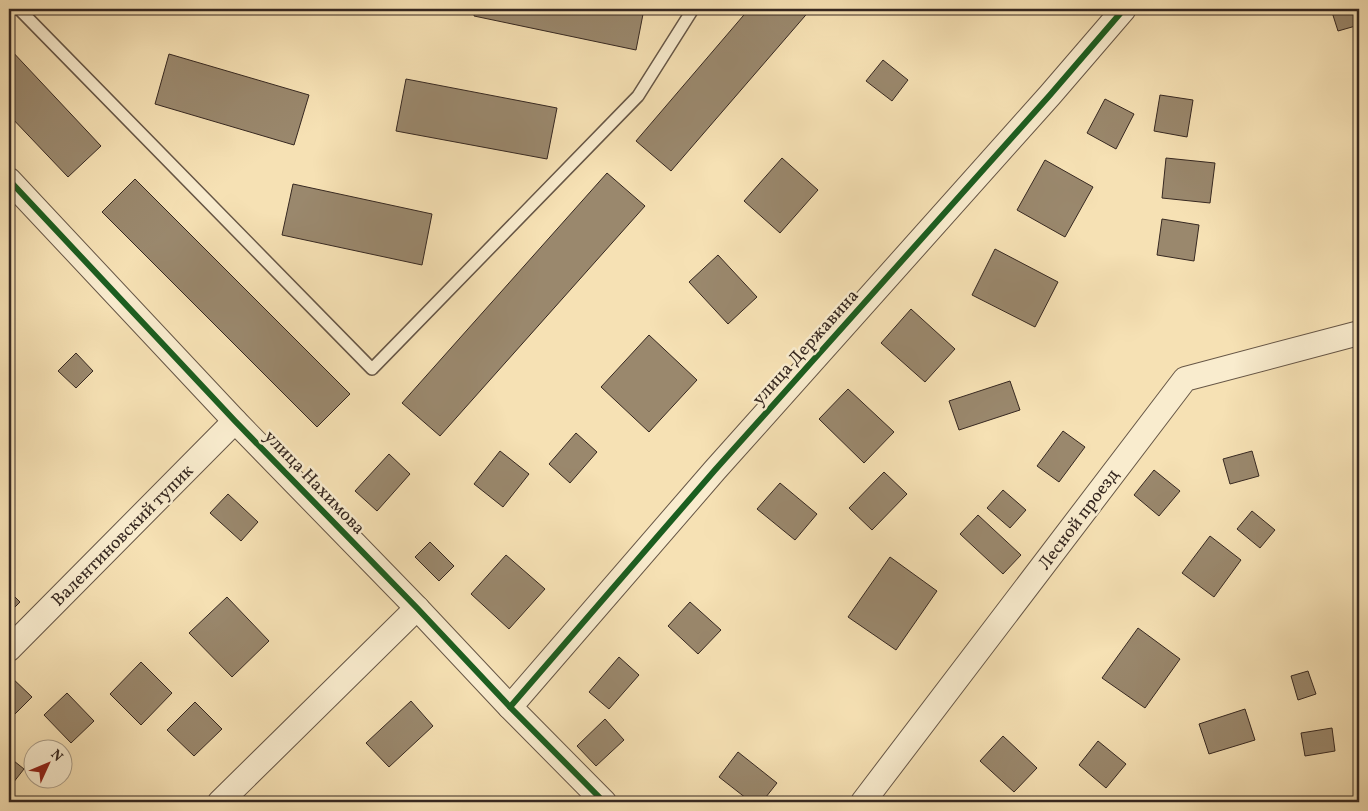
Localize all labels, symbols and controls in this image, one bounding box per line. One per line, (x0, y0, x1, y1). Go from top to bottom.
street label: улица Державина (747, 284, 865, 412)
street label: улица Нахимова (258, 425, 370, 541)
street label: Валентиновский тупик (46, 459, 200, 613)
street label: Лесной проезд (1033, 464, 1126, 576)
north arrow (22, 738, 72, 788)
text: N (46, 746, 67, 766)

